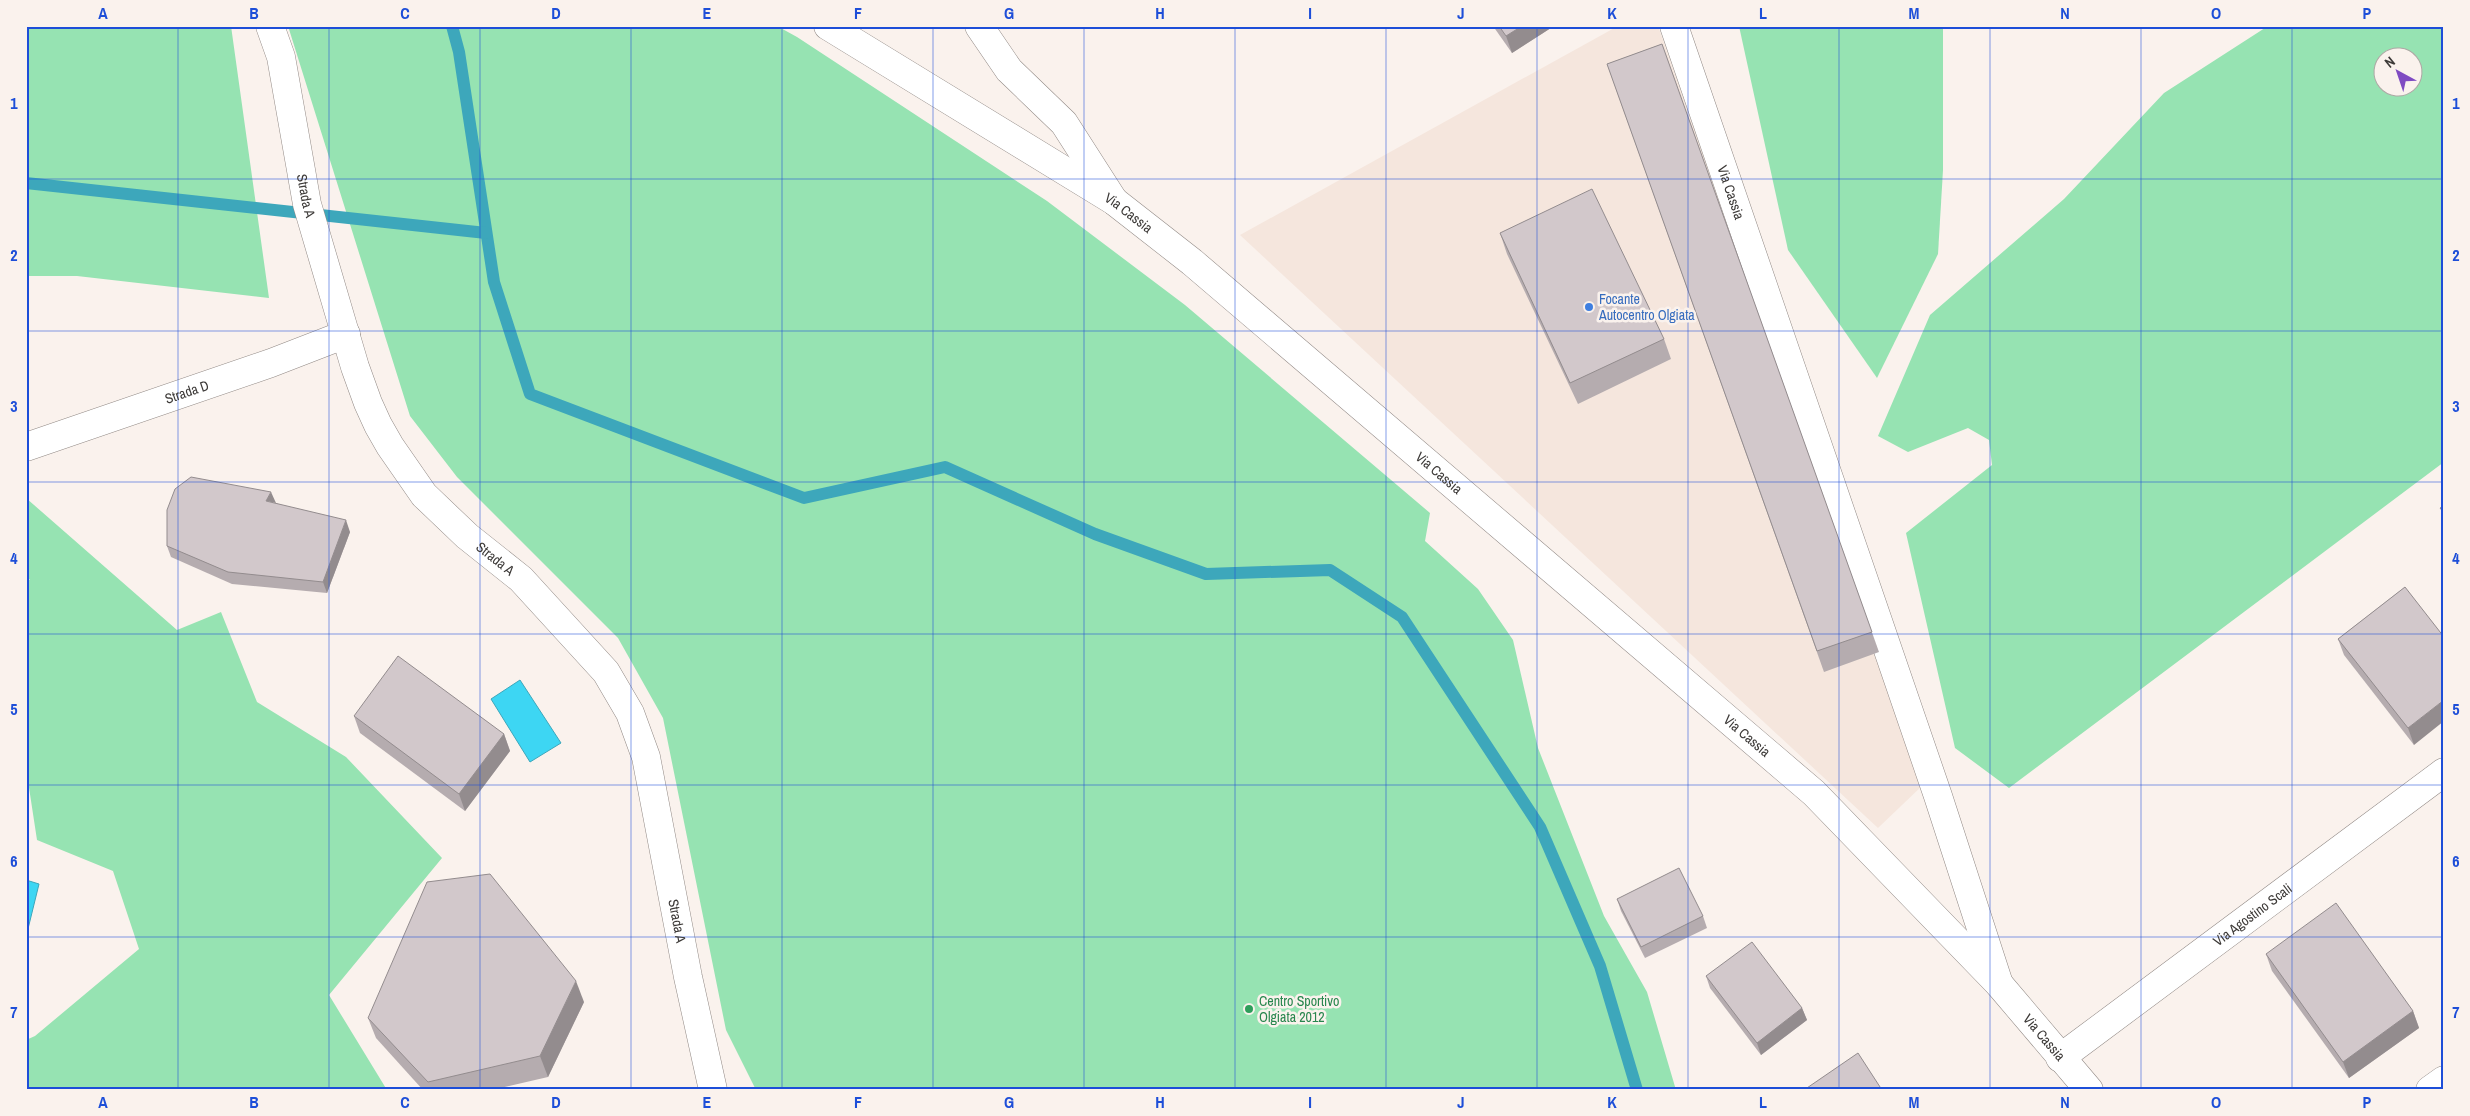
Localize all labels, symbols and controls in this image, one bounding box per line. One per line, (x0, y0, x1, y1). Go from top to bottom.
text: A (98, 2, 108, 24)
text: B (249, 2, 259, 24)
text: C (400, 2, 410, 24)
text: D (551, 2, 561, 24)
text: E (703, 2, 712, 24)
text: F (854, 2, 862, 24)
text: G (1004, 2, 1014, 24)
text: H (1155, 2, 1165, 24)
text: I (1308, 2, 1312, 24)
text: J (1457, 2, 1465, 24)
text: K (1607, 2, 1617, 24)
text: L (1759, 2, 1767, 24)
text: M (1909, 2, 1920, 24)
text: N (2060, 2, 2070, 24)
text: O (2211, 2, 2221, 24)
text: P (2363, 2, 2372, 24)
north arrow (2372, 48, 2422, 98)
text: N (2381, 52, 2399, 72)
text: 1 (10, 92, 18, 114)
text: 1 (2452, 92, 2460, 114)
street label: Via Cassia (1713, 163, 1749, 222)
street label: Strada A (293, 173, 320, 220)
street label: Via Cassia (1101, 188, 1157, 237)
text: 2 (10, 244, 18, 266)
text: 2 (2452, 244, 2460, 266)
place label: Focante Autocentro Olgiata (1598, 290, 1695, 324)
marker: Focante Autocentro Olgiata (1583, 301, 1595, 313)
street label: Strada D (162, 376, 211, 408)
text: 3 (10, 395, 18, 417)
text: 3 (2452, 395, 2460, 417)
street label: Via Cassia (1412, 448, 1467, 498)
street label: Strada A (472, 538, 518, 580)
text: 4 (10, 547, 18, 569)
text: 4 (2452, 547, 2460, 569)
text: 5 (10, 698, 18, 720)
text: 5 (2452, 698, 2460, 720)
street label: Via Cassia (1720, 711, 1775, 761)
text: 6 (10, 850, 18, 872)
text: 6 (2452, 850, 2460, 872)
street label: Via Agostino Scali (2209, 879, 2295, 950)
street label: Strada A (664, 898, 690, 945)
place label: Centro Sportivo Olgiata 2012 (1259, 992, 1339, 1026)
text: 7 (10, 1001, 18, 1023)
text: 7 (2452, 1001, 2460, 1023)
marker: Centro Sportivo Olgiata 2012 (1243, 1003, 1255, 1015)
street label: Via Cassia (2019, 1010, 2070, 1065)
text: A (98, 1091, 108, 1113)
text: B (249, 1091, 259, 1113)
text: C (400, 1091, 410, 1113)
text: D (551, 1091, 561, 1113)
text: E (703, 1091, 712, 1113)
text: F (854, 1091, 862, 1113)
text: G (1004, 1091, 1014, 1113)
text: H (1155, 1091, 1165, 1113)
text: I (1308, 1091, 1312, 1113)
text: J (1457, 1091, 1465, 1113)
text: K (1607, 1091, 1617, 1113)
text: L (1759, 1091, 1767, 1113)
text: M (1909, 1091, 1920, 1113)
text: N (2060, 1091, 2070, 1113)
text: O (2211, 1091, 2221, 1113)
text: P (2363, 1091, 2372, 1113)

